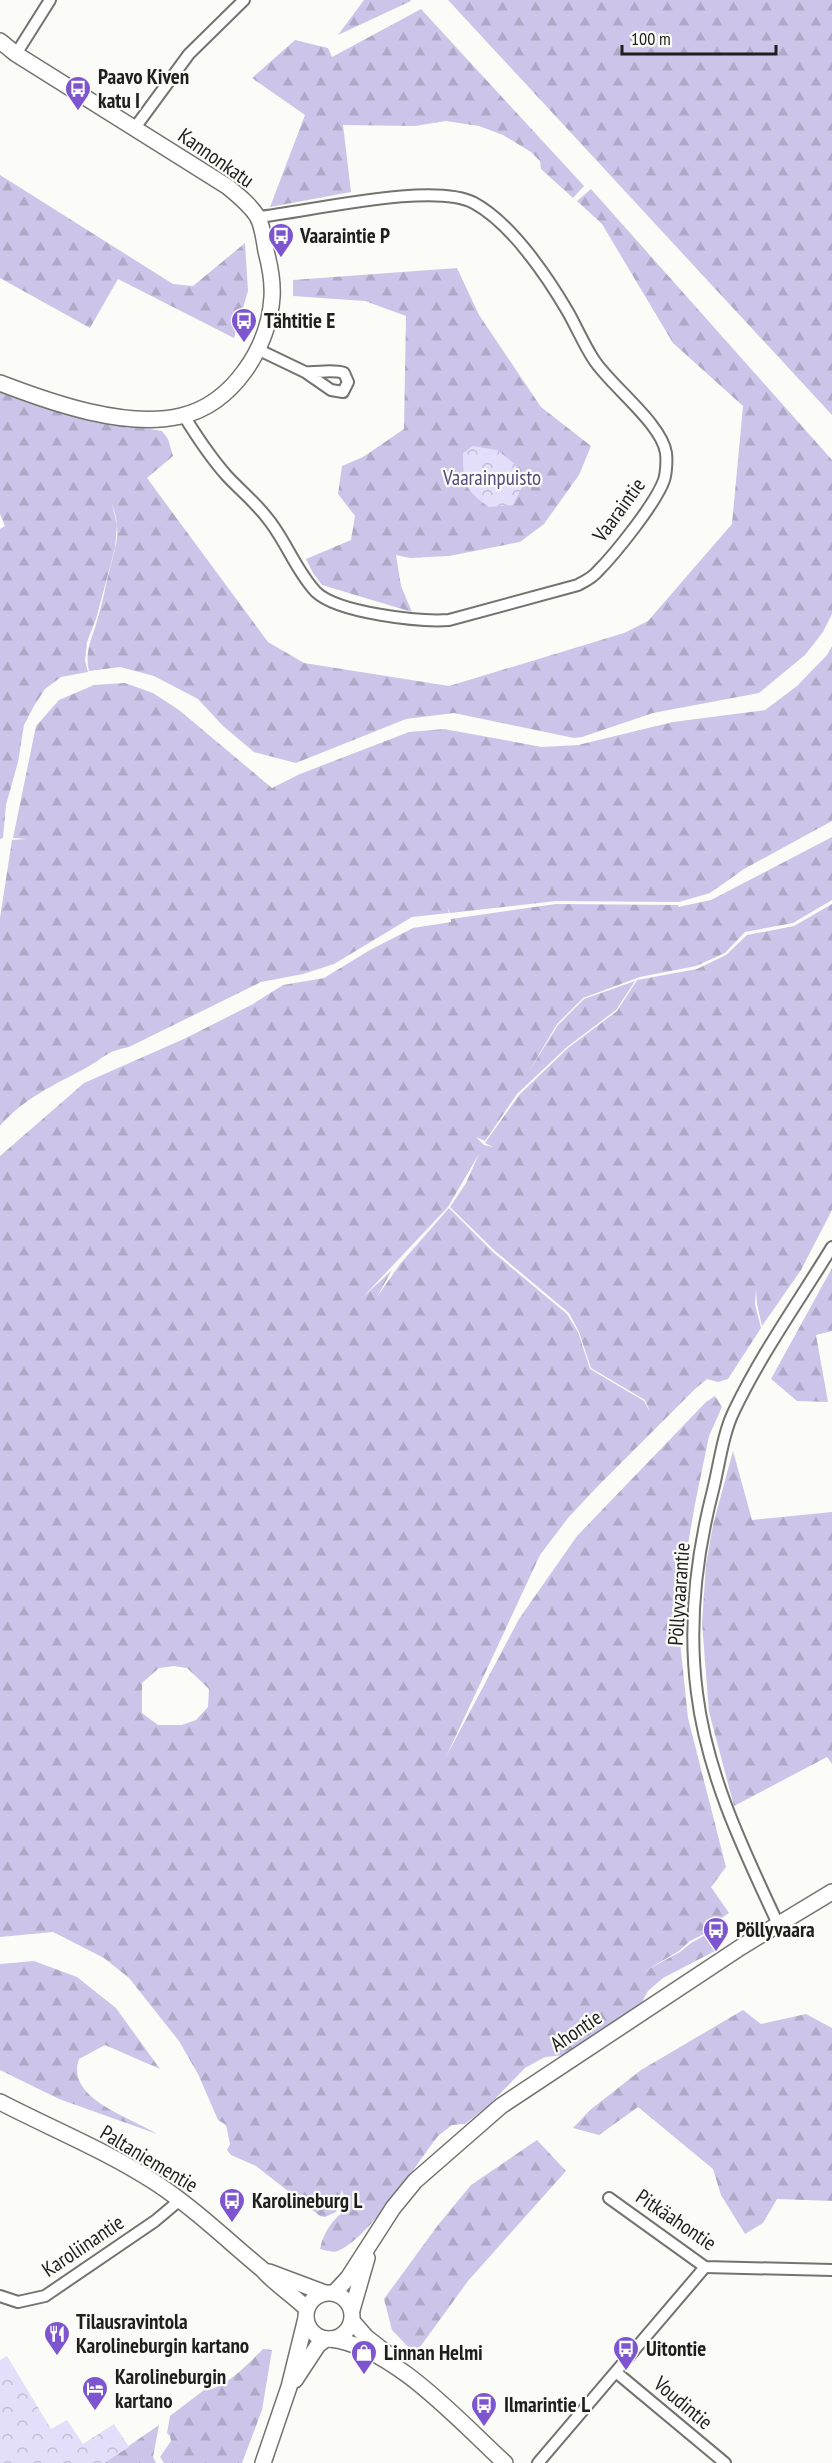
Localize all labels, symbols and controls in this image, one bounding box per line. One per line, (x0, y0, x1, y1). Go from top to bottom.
scale bar (622, 18, 776, 56)
text: 100 m (631, 27, 671, 50)
place label: Paavo Kiven katu I (98, 63, 189, 114)
bus stop icon: Paavo Kiven katu I (63, 74, 93, 112)
street label: Kannonkatu (173, 122, 259, 193)
bus stop icon: Vaaraintie P (266, 221, 296, 259)
place label: Vaaraintie P (299, 222, 390, 249)
bus stop icon: Tähtitie E (229, 306, 259, 344)
place label: Tähtitie E (264, 307, 335, 334)
park label: Vaarainpuisto (442, 464, 541, 491)
street label: Vaaraintie (586, 472, 651, 548)
street label: Pöllyvaarantie (661, 1542, 696, 1646)
bus stop icon: Pöllyvaara (701, 1915, 731, 1953)
place label: Pöllyvaara (736, 1916, 815, 1943)
street label: Ahontie (545, 2004, 607, 2058)
street label: Paltaniementie (95, 2119, 203, 2198)
street label: Pitkäahontie (631, 2183, 722, 2256)
bus stop icon: Karolineburg L (217, 2186, 247, 2224)
place label: Karolineburg L (252, 2187, 362, 2214)
street label: Karoliinantie (37, 2208, 129, 2283)
place label: Tilausravintola Karolineburgin kartano (76, 2308, 249, 2359)
restaurant icon: Tilausravintola Karolineburgin kartano (42, 2319, 72, 2357)
bus stop icon: Uitontie (611, 2334, 641, 2372)
place label: Uitontie (646, 2335, 706, 2362)
shop icon: Linnan Helmi (349, 2338, 379, 2376)
place label: Linnan Helmi (384, 2339, 483, 2366)
place label: Karolineburgin kartano (115, 2363, 226, 2414)
street label: Voudintie (648, 2370, 718, 2435)
hotel icon: Karolineburgin kartano (80, 2374, 110, 2412)
bus stop icon: Ilmarintie L (469, 2390, 499, 2428)
place label: Ilmarintie L (504, 2391, 590, 2418)

